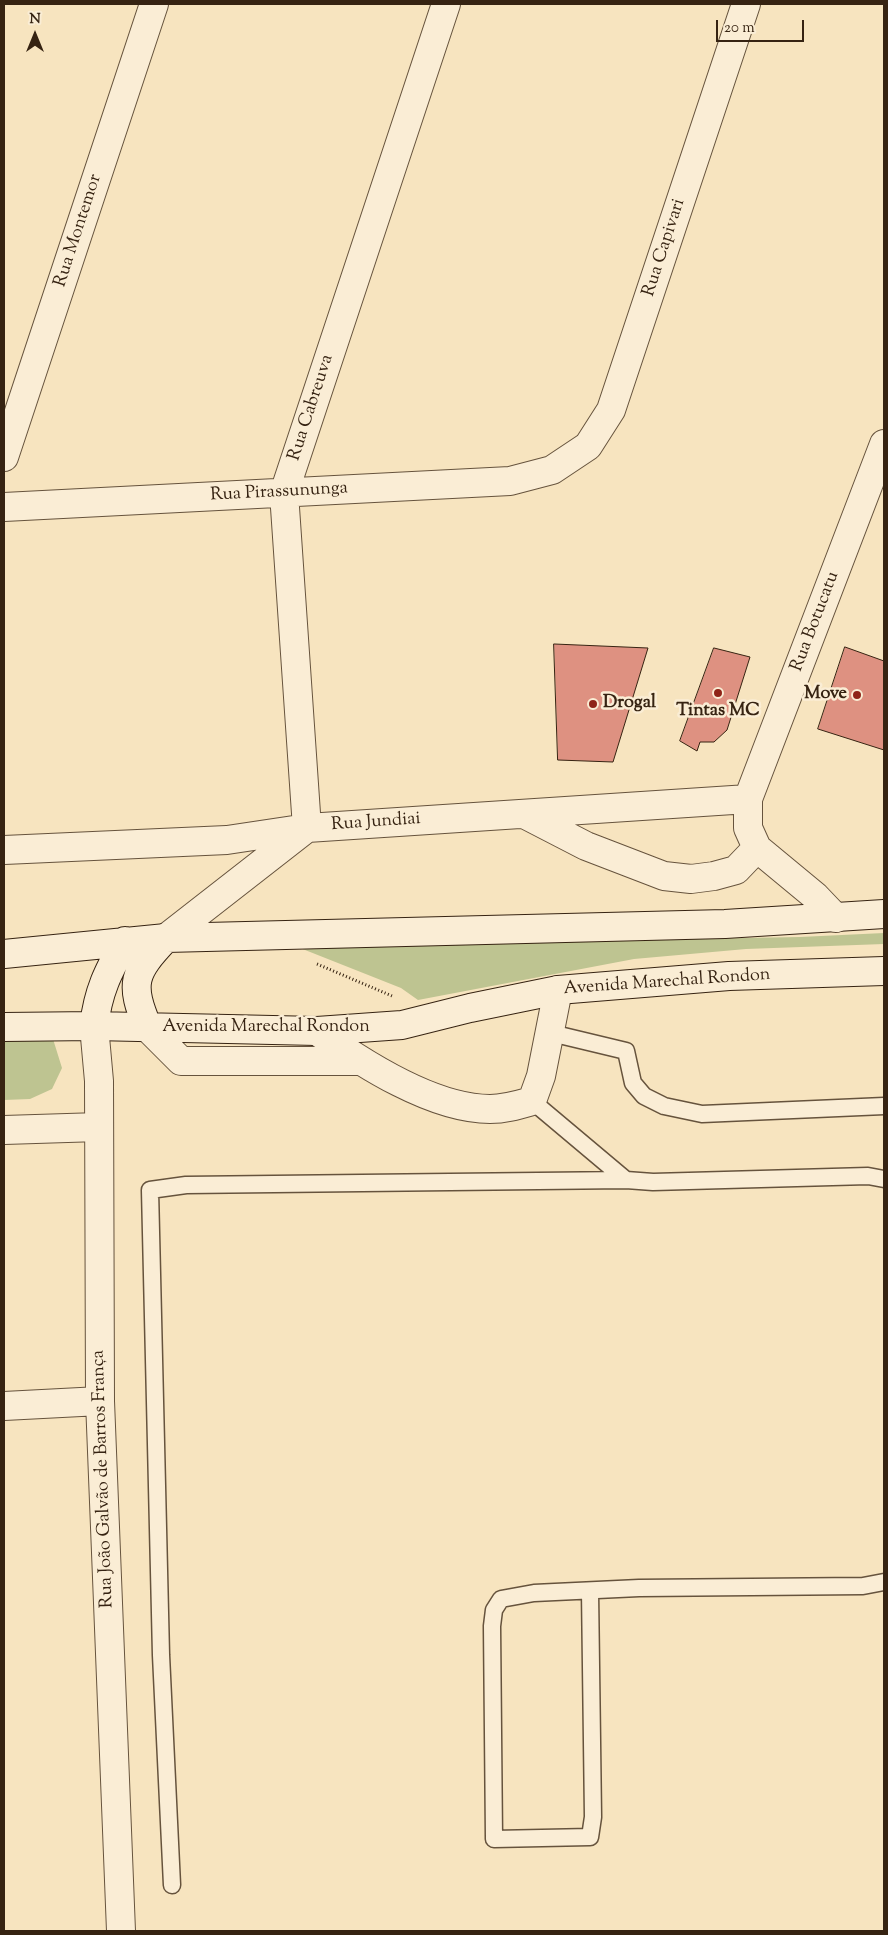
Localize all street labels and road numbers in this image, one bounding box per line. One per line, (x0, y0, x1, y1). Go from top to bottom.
street label: Rua Montemor (51, 172, 107, 290)
street label: Rua Capivari (639, 196, 691, 300)
street label: Rua Cabreuva (285, 352, 339, 464)
street label: Rua Pirassununga (210, 479, 348, 507)
street label: Rua Botucatu (787, 569, 845, 675)
street label: Rua Jundiai (331, 809, 421, 837)
street label: Avenida Marechal Rondon (563, 965, 771, 1001)
street label: Avenida Marechal Rondon (162, 1017, 370, 1039)
street label: Rua João Galvão de Barros França (89, 1350, 119, 1608)

